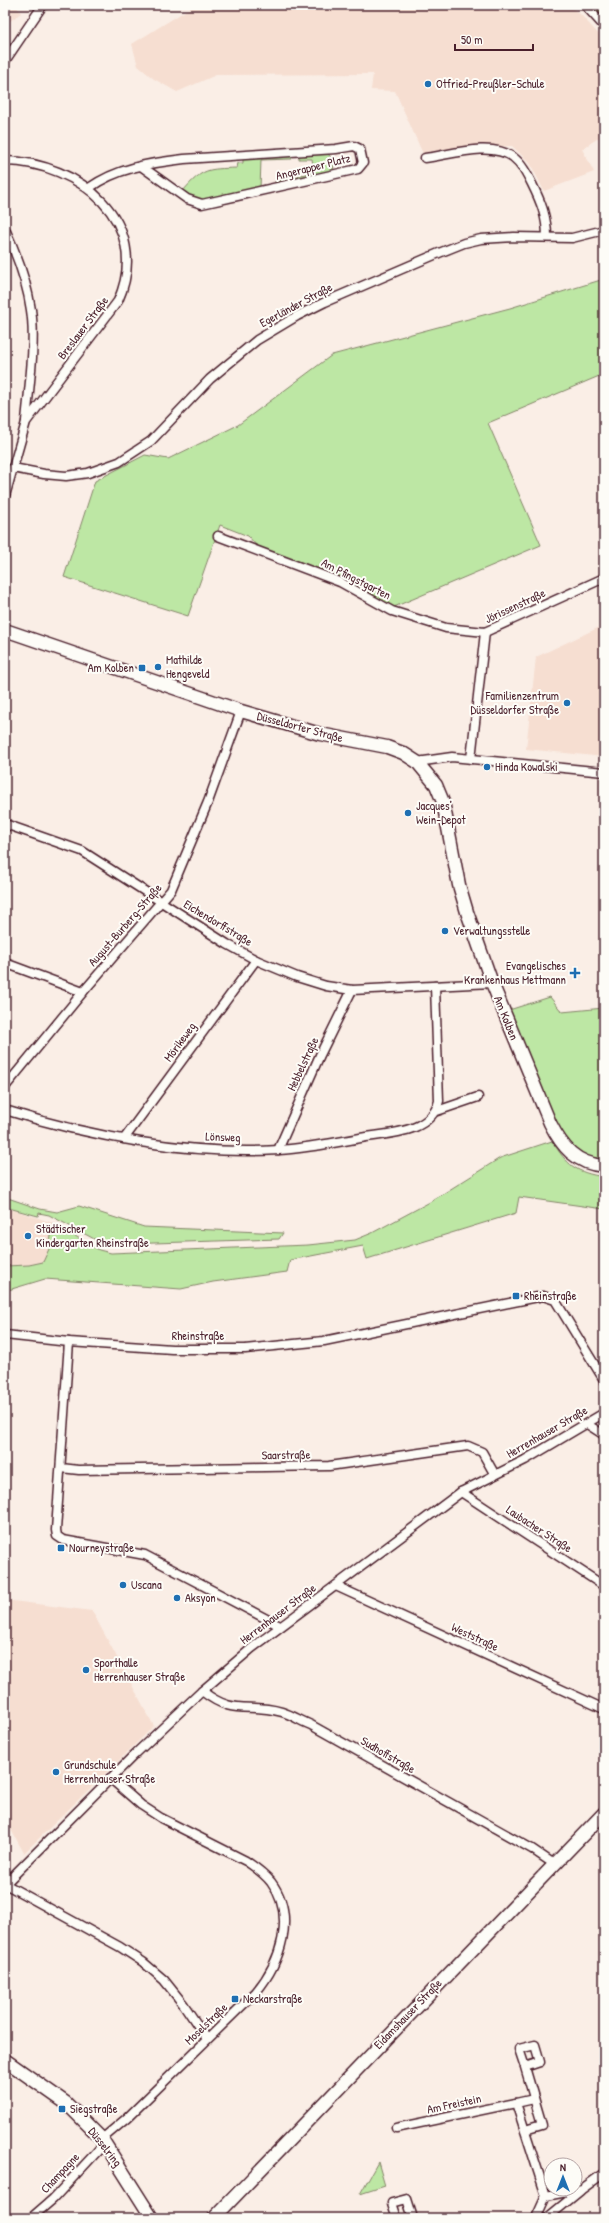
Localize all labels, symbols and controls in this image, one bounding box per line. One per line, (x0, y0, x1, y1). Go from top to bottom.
scale bar (455, 26, 533, 52)
text: 50 m (461, 31, 482, 48)
place label: Otfried-Preußler-Schule (436, 75, 545, 92)
marker: Otfried-Preußler-Schule (423, 79, 433, 89)
street label: Angerapper Platz (274, 149, 352, 184)
street label: Egerländer Straße (256, 278, 335, 331)
street label: Breslauer Straße (53, 292, 112, 363)
street label: Am Pfingstgarten (319, 554, 394, 603)
street label: Jörissenstraße (482, 584, 548, 627)
place label: Mathilde Hengeveld (166, 651, 210, 682)
place label: Am Kolben (88, 659, 134, 676)
marker: Mathilde Hengeveld (153, 662, 163, 672)
marker: Am Kolben (137, 663, 147, 673)
place label: Familienzentrum Düsseldorfer Straße (471, 687, 559, 718)
marker: Familienzentrum Düsseldorfer Straße (562, 698, 572, 708)
street label: Düsseldorfer Straße (255, 707, 345, 746)
place label: Hinda Kowalski (495, 758, 558, 775)
marker: Hinda Kowalski (482, 762, 492, 772)
place label: Jacques’ Wein-Depot (416, 797, 467, 828)
marker: Jacques’ Wein-Depot (403, 808, 413, 818)
street label: August-Burberg-Straße (84, 879, 165, 970)
street label: Eichendorffstraße (181, 895, 256, 950)
place label: Verwaltungsstelle (453, 922, 531, 939)
marker: Verwaltungsstelle (440, 926, 450, 936)
place label: Evangelisches Krankenhaus Mettmann (464, 957, 566, 988)
marker: Evangelisches Krankenhaus Mettmann (569, 967, 581, 979)
street label: Am Kolben (490, 993, 523, 1042)
street label: Mörikeweg (160, 1019, 200, 1065)
street label: Hebbelstraße (283, 1034, 322, 1093)
street label: Lönsweg (205, 1127, 241, 1146)
place label: Städtischer Kindergarten Rheinstraße (36, 1220, 149, 1251)
marker: Städtischer Kindergarten Rheinstraße (23, 1231, 33, 1241)
place label: Rheinstraße (524, 1287, 577, 1304)
marker: Rheinstraße (511, 1291, 521, 1301)
street label: Rheinstraße (172, 1327, 225, 1344)
street label: Herrenhauser Straße (503, 1401, 591, 1462)
street label: Saarstraße (261, 1446, 311, 1463)
street label: Laubacher Straße (503, 1501, 576, 1556)
place label: Nourneystraße (69, 1539, 134, 1556)
marker: Nourneystraße (56, 1543, 66, 1553)
place label: Uscana (131, 1576, 162, 1593)
street label: Herrenhauser Straße (236, 1579, 319, 1648)
marker: Uscana (118, 1580, 128, 1590)
place label: Aksyon (185, 1589, 216, 1606)
marker: Aksyon (172, 1593, 182, 1603)
street label: Weststraße (449, 1618, 502, 1655)
place label: Sporthalle Herrenhauser Straße (94, 1654, 185, 1685)
marker: Sporthalle Herrenhauser Straße (81, 1665, 91, 1675)
street label: Sudhoffstraße (358, 1732, 419, 1777)
place label: Grundschule Herrenhauser Straße (64, 1756, 155, 1787)
marker: Grundschule Herrenhauser Straße (51, 1767, 61, 1777)
street label: Eidamshauser Straße (370, 1975, 446, 2052)
place label: Neckarstraße (243, 1990, 303, 2007)
marker: Neckarstraße (230, 1994, 240, 2004)
street label: Moselstraße (180, 1999, 231, 2048)
street label: Am Freistein (425, 2089, 483, 2118)
place label: Siegstraße (70, 2100, 118, 2117)
marker: Siegstraße (57, 2104, 67, 2114)
street label: Düsselring (85, 2123, 126, 2170)
street label: Champagne (36, 2148, 83, 2197)
north arrow (543, 2157, 583, 2197)
text: N (560, 2160, 566, 2174)

